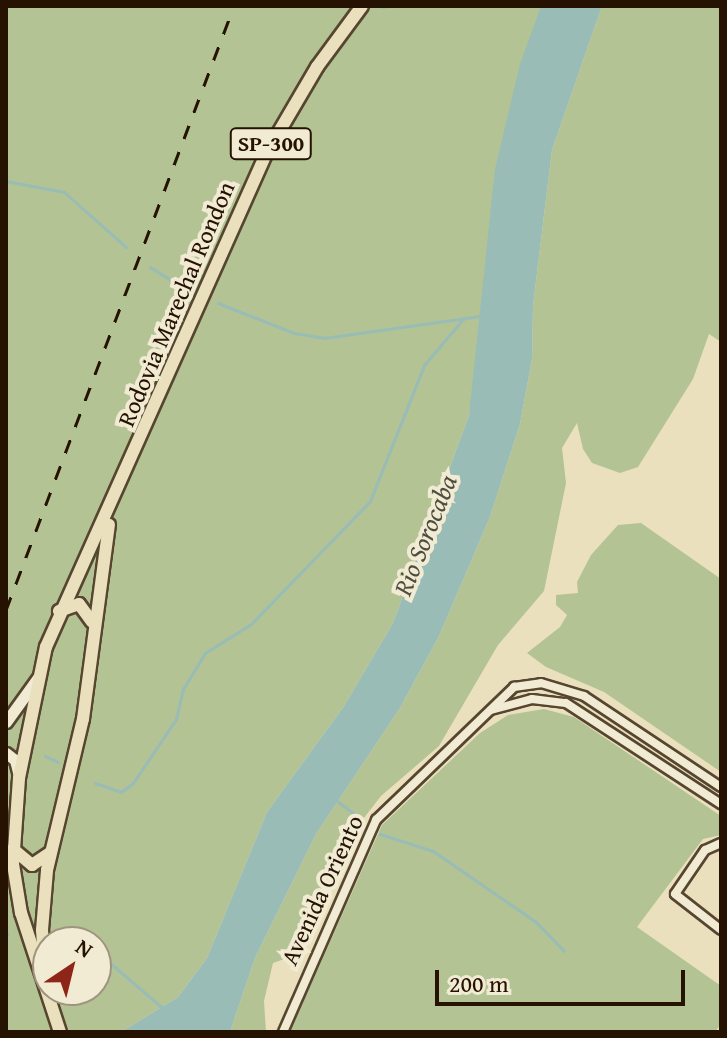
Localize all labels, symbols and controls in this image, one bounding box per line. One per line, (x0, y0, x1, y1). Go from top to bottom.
road number: SP-300 (229, 126, 313, 162)
street label: Rodovia Marechal Rondon (111, 177, 241, 431)
water label: Rio Sorocaba (387, 470, 463, 600)
street label: Avenida Oriento (275, 810, 369, 970)
north arrow (32, 926, 112, 1006)
text: N (69, 931, 100, 965)
scale bar (439, 954, 689, 1004)
text: 200 m (449, 966, 509, 1001)

